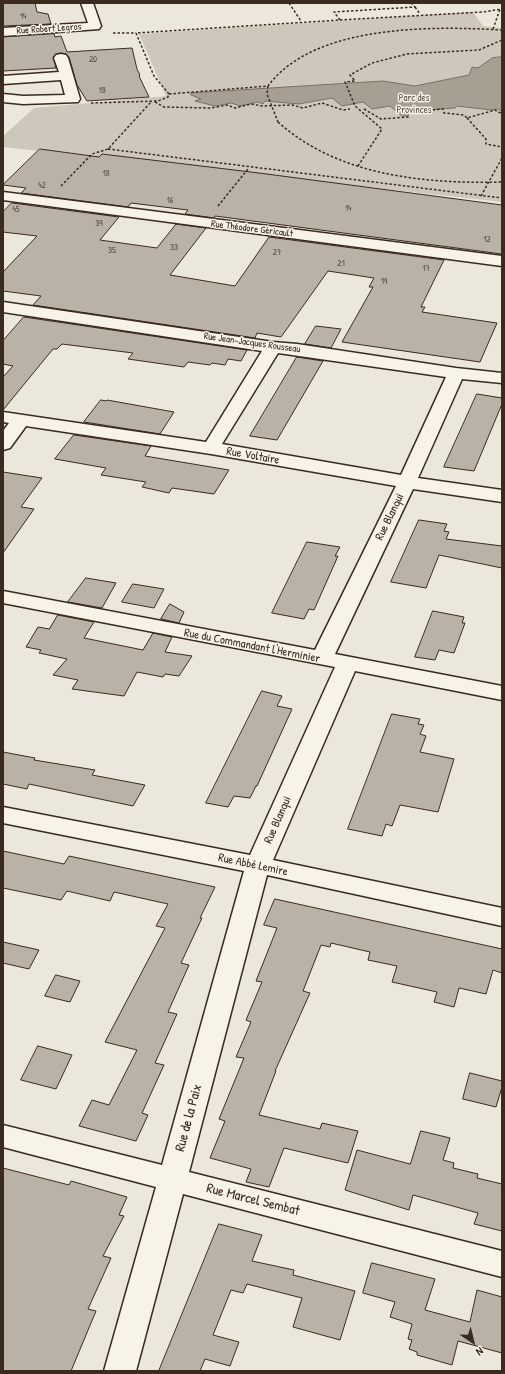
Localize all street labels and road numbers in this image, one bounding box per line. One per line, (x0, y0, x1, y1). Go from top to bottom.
street label: Rue Robert Legros (16, 21, 82, 37)
street label: Rue Théodore Géricault (210, 218, 294, 240)
street label: Rue Jean-Jacques Rousseau (203, 330, 301, 356)
street label: Rue Voltaire (225, 444, 281, 468)
street label: Rue Blanqui (373, 491, 407, 543)
street label: Rue du Commandant l'Herminier (183, 626, 321, 666)
street label: Rue Blanqui (261, 794, 295, 846)
street label: Rue Abbé Lemire (217, 851, 289, 879)
street label: Rue de la Paix (172, 1082, 206, 1154)
street label: Rue Marcel Sembat (205, 1180, 301, 1220)

